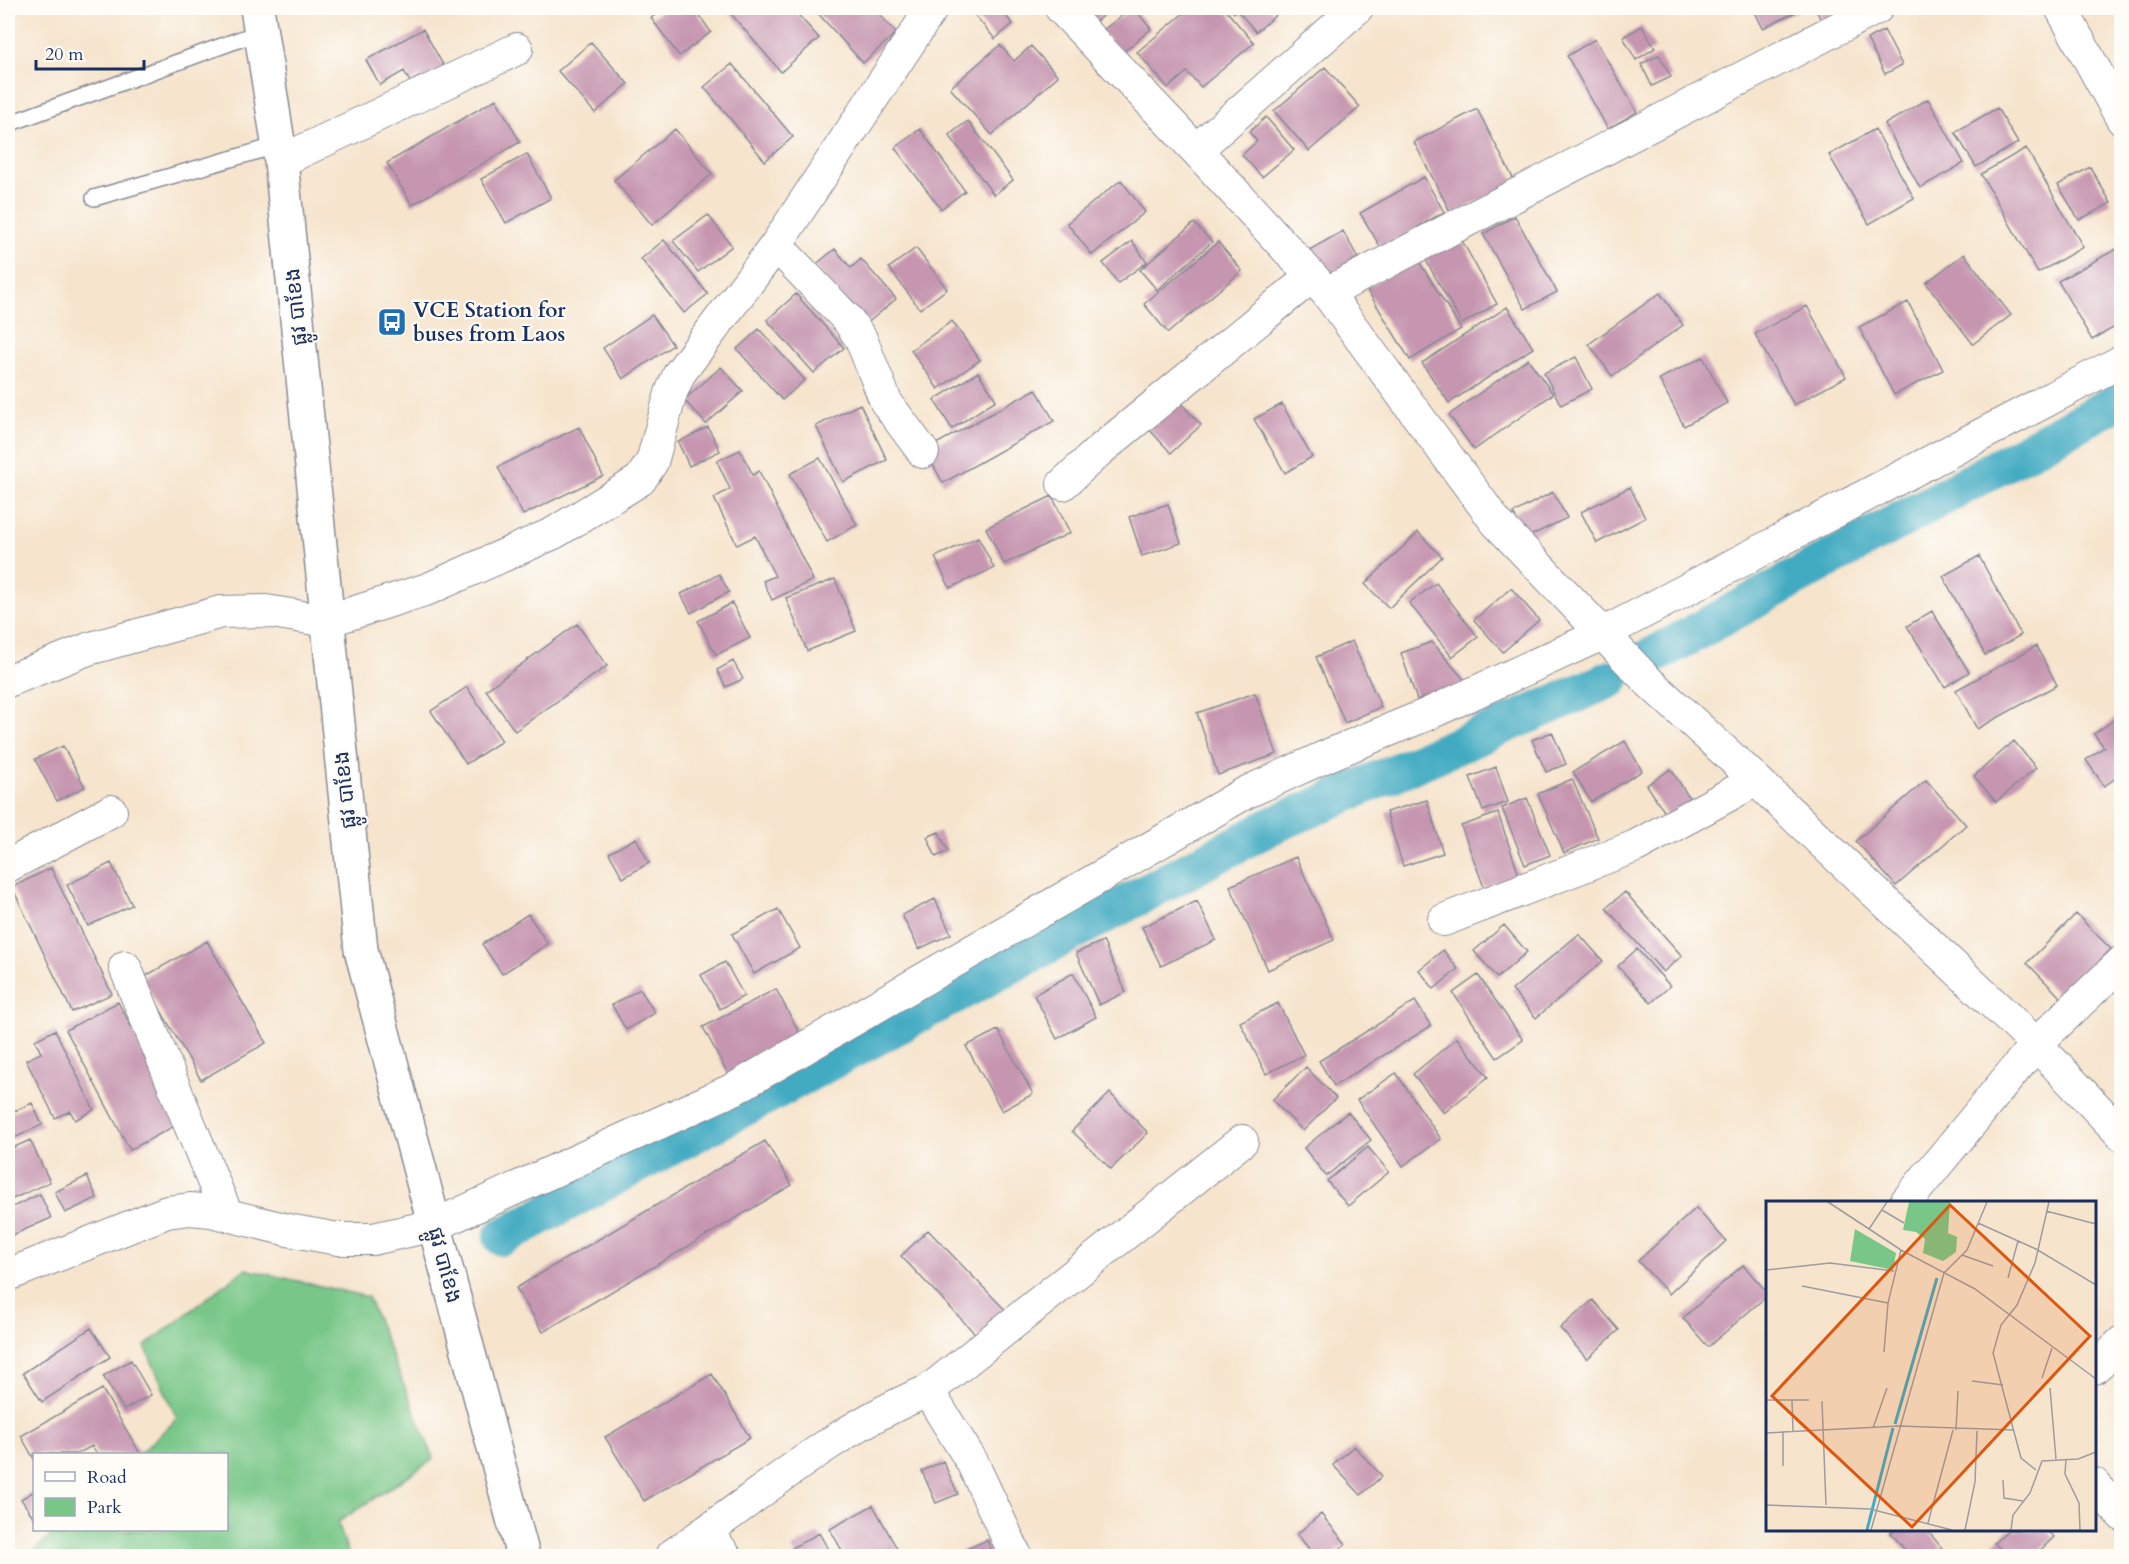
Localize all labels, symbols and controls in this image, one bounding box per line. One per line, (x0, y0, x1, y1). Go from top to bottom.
scale bar (36, 33, 144, 71)
text: 20 m (45, 42, 84, 67)
street label: ផ្លូវ បាខែង (278, 266, 319, 347)
place label: VCE Station for buses from Laos (413, 296, 566, 349)
bus stop icon: VCE Station for buses from Laos (376, 306, 408, 338)
street label: ផ្លូវ បាខែង (327, 749, 368, 830)
inset map (1766, 1201, 2096, 1531)
street label: ផ្លូវ បាខែង (416, 1224, 469, 1308)
legend (33, 1453, 228, 1531)
text: Road (87, 1465, 127, 1490)
text: Park (87, 1495, 122, 1520)

